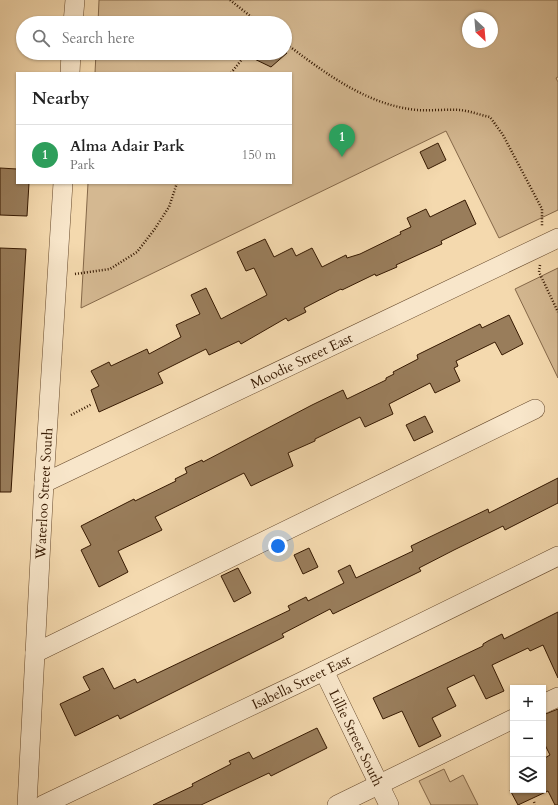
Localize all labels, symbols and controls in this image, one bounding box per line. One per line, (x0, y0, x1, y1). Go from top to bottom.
north arrow (462, 12, 498, 48)
search box (16, 16, 292, 60)
icon: search (30, 27, 52, 49)
text: Search here (62, 28, 135, 48)
text: Nearby (32, 87, 89, 110)
pin: 1 (329, 124, 355, 157)
text: Alma Adair Park (70, 136, 185, 156)
text: 1 (42, 146, 48, 164)
text: 150 m (242, 146, 276, 164)
text: Park (70, 156, 95, 174)
street label: Moodie Street East (247, 328, 356, 393)
street label: Waterloo Street South (30, 427, 57, 561)
your location (268, 536, 288, 556)
street label: Isabella Street East (248, 649, 354, 714)
map controls (510, 685, 546, 793)
button: + (510, 685, 546, 721)
street label: Lillie Street South (325, 686, 388, 789)
button: − (510, 721, 546, 757)
button: layers (510, 757, 546, 793)

